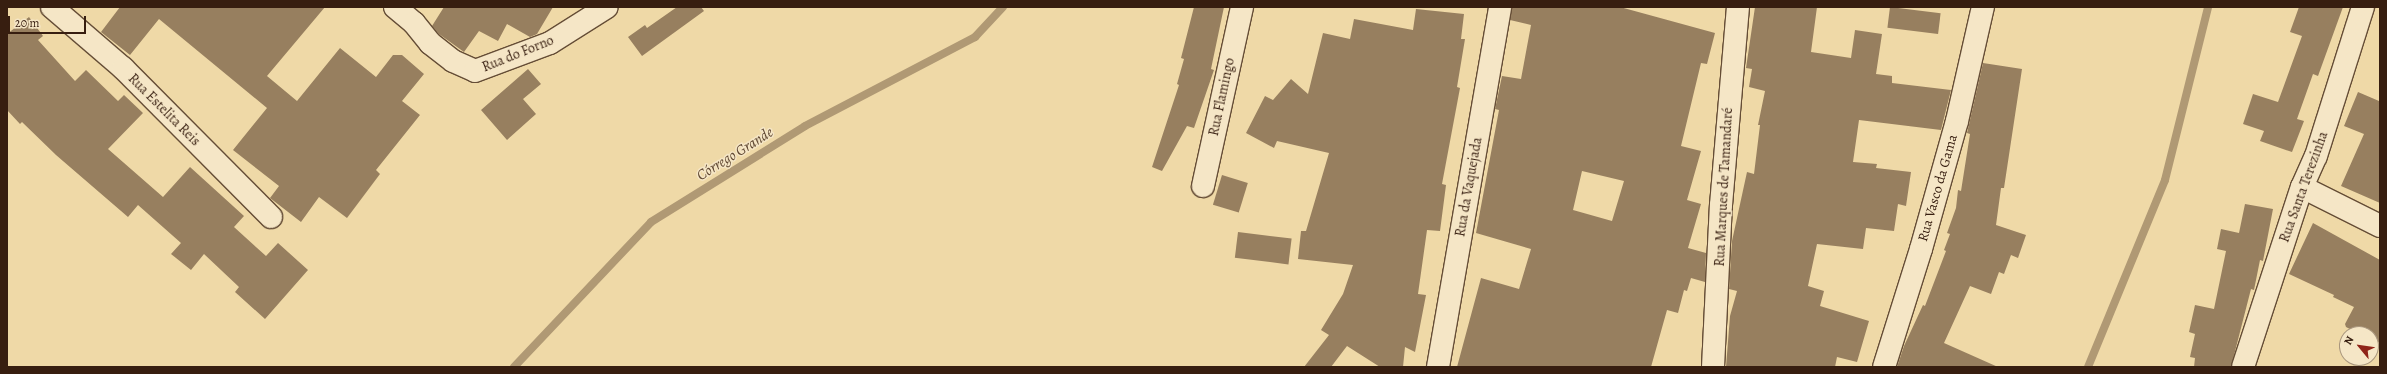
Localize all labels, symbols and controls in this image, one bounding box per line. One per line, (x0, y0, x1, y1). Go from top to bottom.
scale bar (10, 8, 88, 34)
text: 20 m (15, 15, 39, 31)
street label: Rua do Forno (480, 32, 556, 76)
street label: Rua Flamingo (1206, 56, 1238, 138)
street label: Rua Estelita Reis (124, 70, 204, 150)
street label: Rua Marques de Tamandaré (1711, 107, 1737, 267)
water label: Córrego Grande (694, 123, 776, 185)
street label: Rua Santa Terezinha (2276, 129, 2332, 245)
street label: Rua Vasco da Gama (1915, 132, 1961, 244)
street label: Rua da Vaquejada (1452, 136, 1486, 238)
north arrow (2339, 326, 2379, 366)
text: N (2340, 333, 2357, 348)

